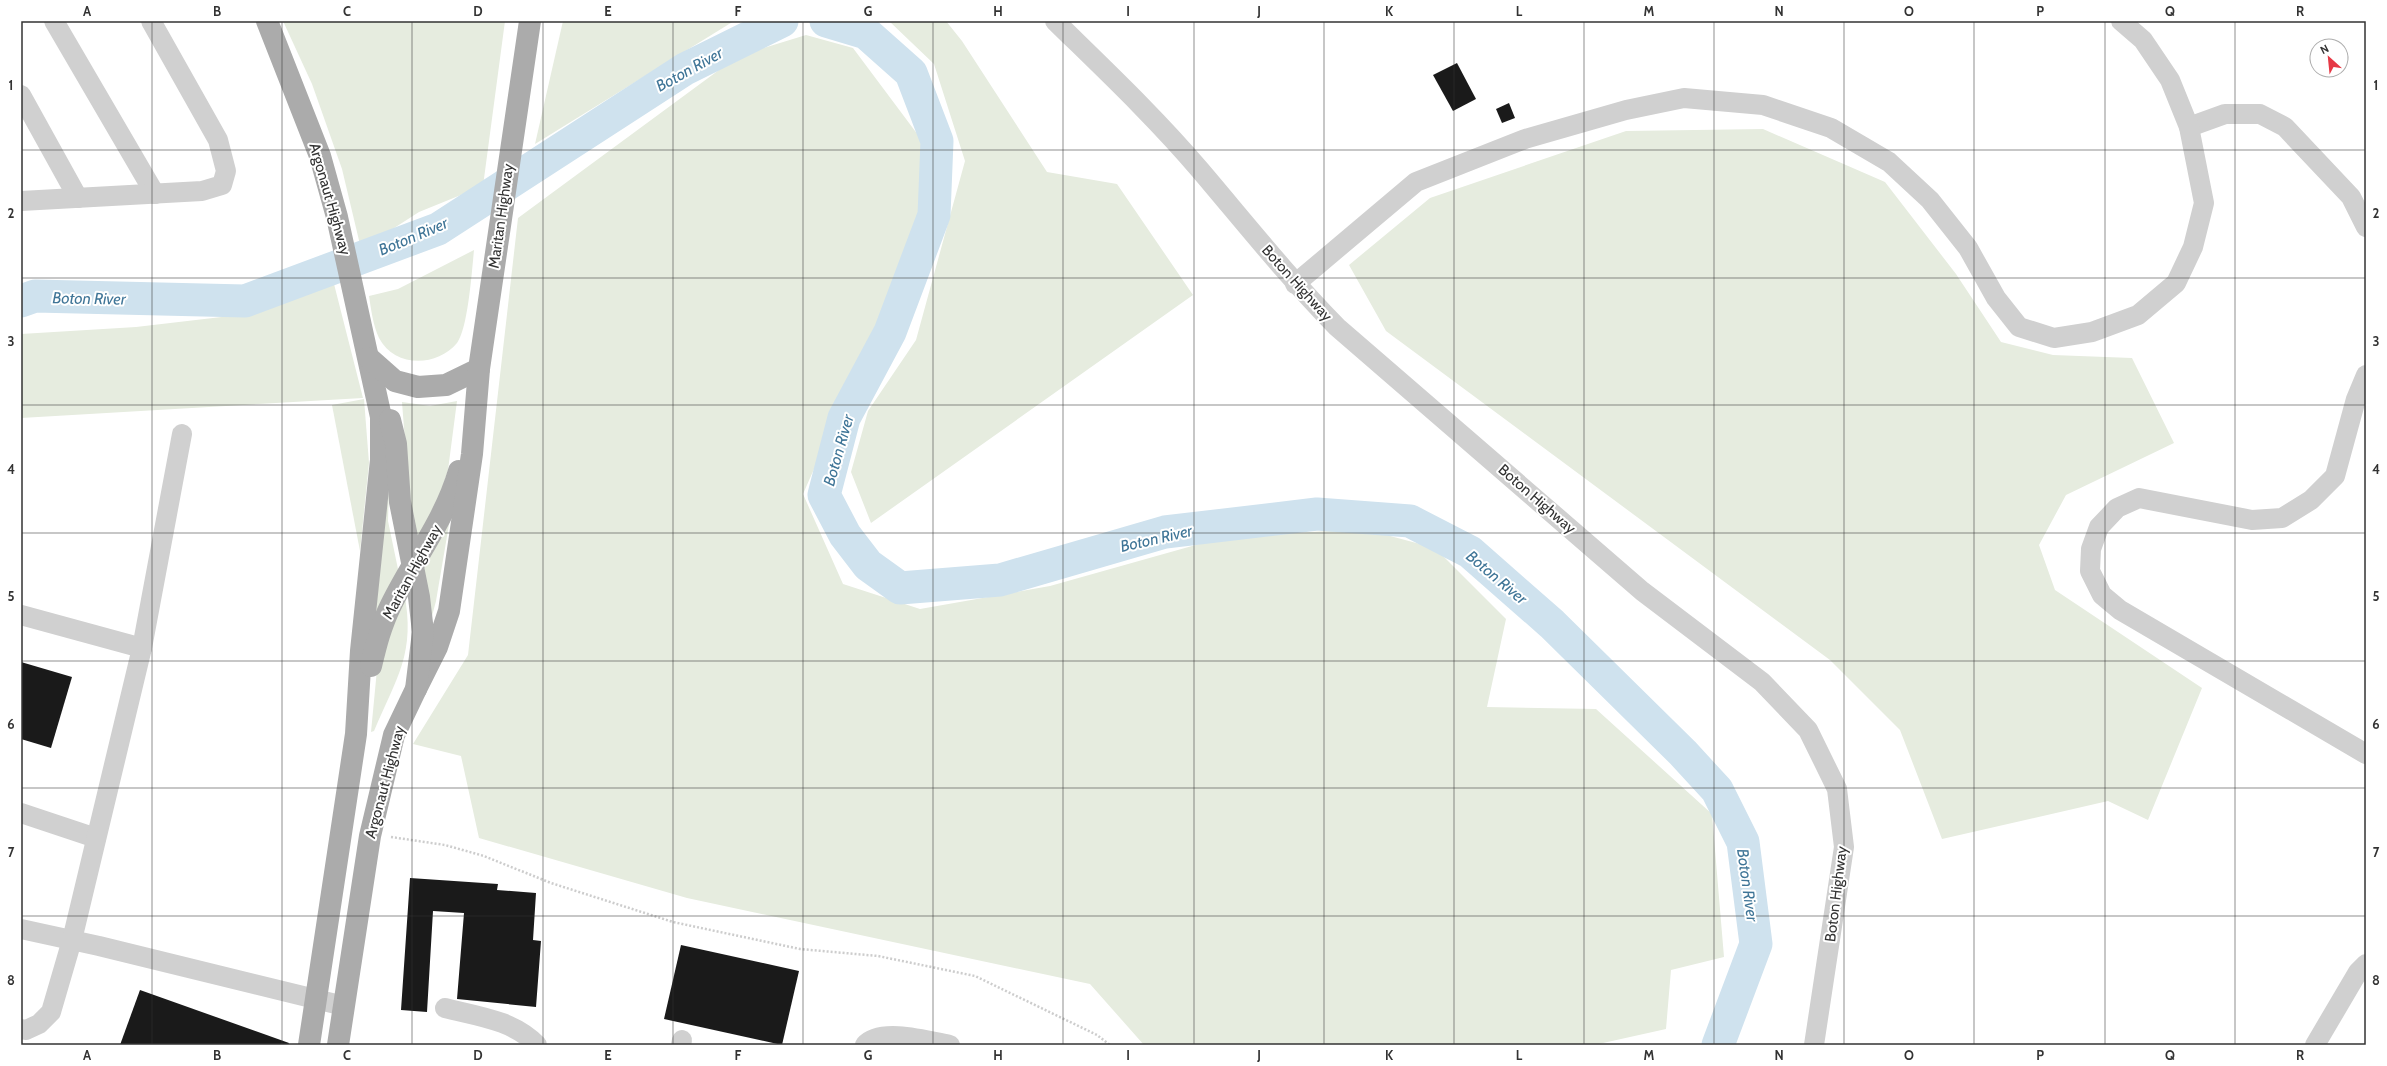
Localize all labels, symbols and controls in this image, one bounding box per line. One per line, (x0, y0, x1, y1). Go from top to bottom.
text: A (83, 3, 92, 19)
text: B (213, 3, 221, 19)
text: C (343, 3, 351, 19)
text: D (473, 3, 483, 19)
text: E (604, 3, 612, 19)
text: F (735, 3, 742, 19)
text: G (864, 3, 873, 19)
text: H (993, 3, 1003, 19)
text: I (1126, 3, 1130, 19)
text: J (1256, 3, 1261, 19)
text: K (1385, 3, 1394, 19)
text: L (1516, 3, 1523, 19)
text: M (1644, 3, 1655, 19)
text: N (1774, 3, 1784, 19)
text: O (1904, 3, 1914, 19)
text: P (2036, 3, 2044, 19)
text: Q (2165, 3, 2175, 19)
text: R (2296, 3, 2304, 19)
north arrow (2309, 38, 2349, 78)
text: N (2318, 41, 2331, 57)
water label: Boton River (653, 43, 727, 96)
text: 1 (9, 77, 13, 93)
text: 1 (2374, 77, 2378, 93)
street label: Argonaut Highway (305, 141, 355, 258)
street label: Maritan Highway (485, 162, 517, 270)
text: 2 (8, 205, 15, 221)
text: 2 (2373, 205, 2380, 221)
water label: Boton River (376, 213, 452, 260)
street label: Boton Highway (1258, 241, 1336, 325)
water label: Boton River (52, 288, 127, 309)
text: 3 (7, 333, 15, 349)
text: 3 (2372, 333, 2380, 349)
water label: Boton River (819, 411, 858, 488)
text: 4 (7, 461, 15, 477)
street label: Boton Highway (1495, 461, 1580, 538)
text: 4 (2372, 461, 2380, 477)
street label: Maritan Highway (379, 521, 446, 623)
water label: Boton River (1118, 521, 1195, 556)
water label: Boton River (1462, 547, 1532, 609)
text: 5 (8, 588, 15, 604)
text: 5 (2373, 588, 2380, 604)
text: 6 (7, 716, 15, 732)
text: 6 (2372, 716, 2380, 732)
street label: Argonaut Highway (361, 723, 409, 840)
text: 7 (8, 844, 15, 860)
text: 7 (2373, 844, 2380, 860)
street label: Boton Highway (1821, 845, 1851, 943)
water label: Boton River (1733, 847, 1762, 924)
text: 8 (7, 972, 15, 988)
text: 8 (2372, 972, 2380, 988)
text: A (83, 1047, 92, 1063)
text: B (213, 1047, 221, 1063)
text: C (343, 1047, 351, 1063)
text: D (473, 1047, 483, 1063)
text: E (604, 1047, 612, 1063)
text: F (735, 1047, 742, 1063)
text: G (864, 1047, 873, 1063)
text: H (993, 1047, 1003, 1063)
text: I (1126, 1047, 1130, 1063)
text: J (1256, 1047, 1261, 1063)
text: K (1385, 1047, 1394, 1063)
text: L (1516, 1047, 1523, 1063)
text: M (1644, 1047, 1655, 1063)
text: N (1774, 1047, 1784, 1063)
text: O (1904, 1047, 1914, 1063)
text: P (2036, 1047, 2044, 1063)
text: Q (2165, 1047, 2175, 1063)
text: R (2296, 1047, 2304, 1063)

